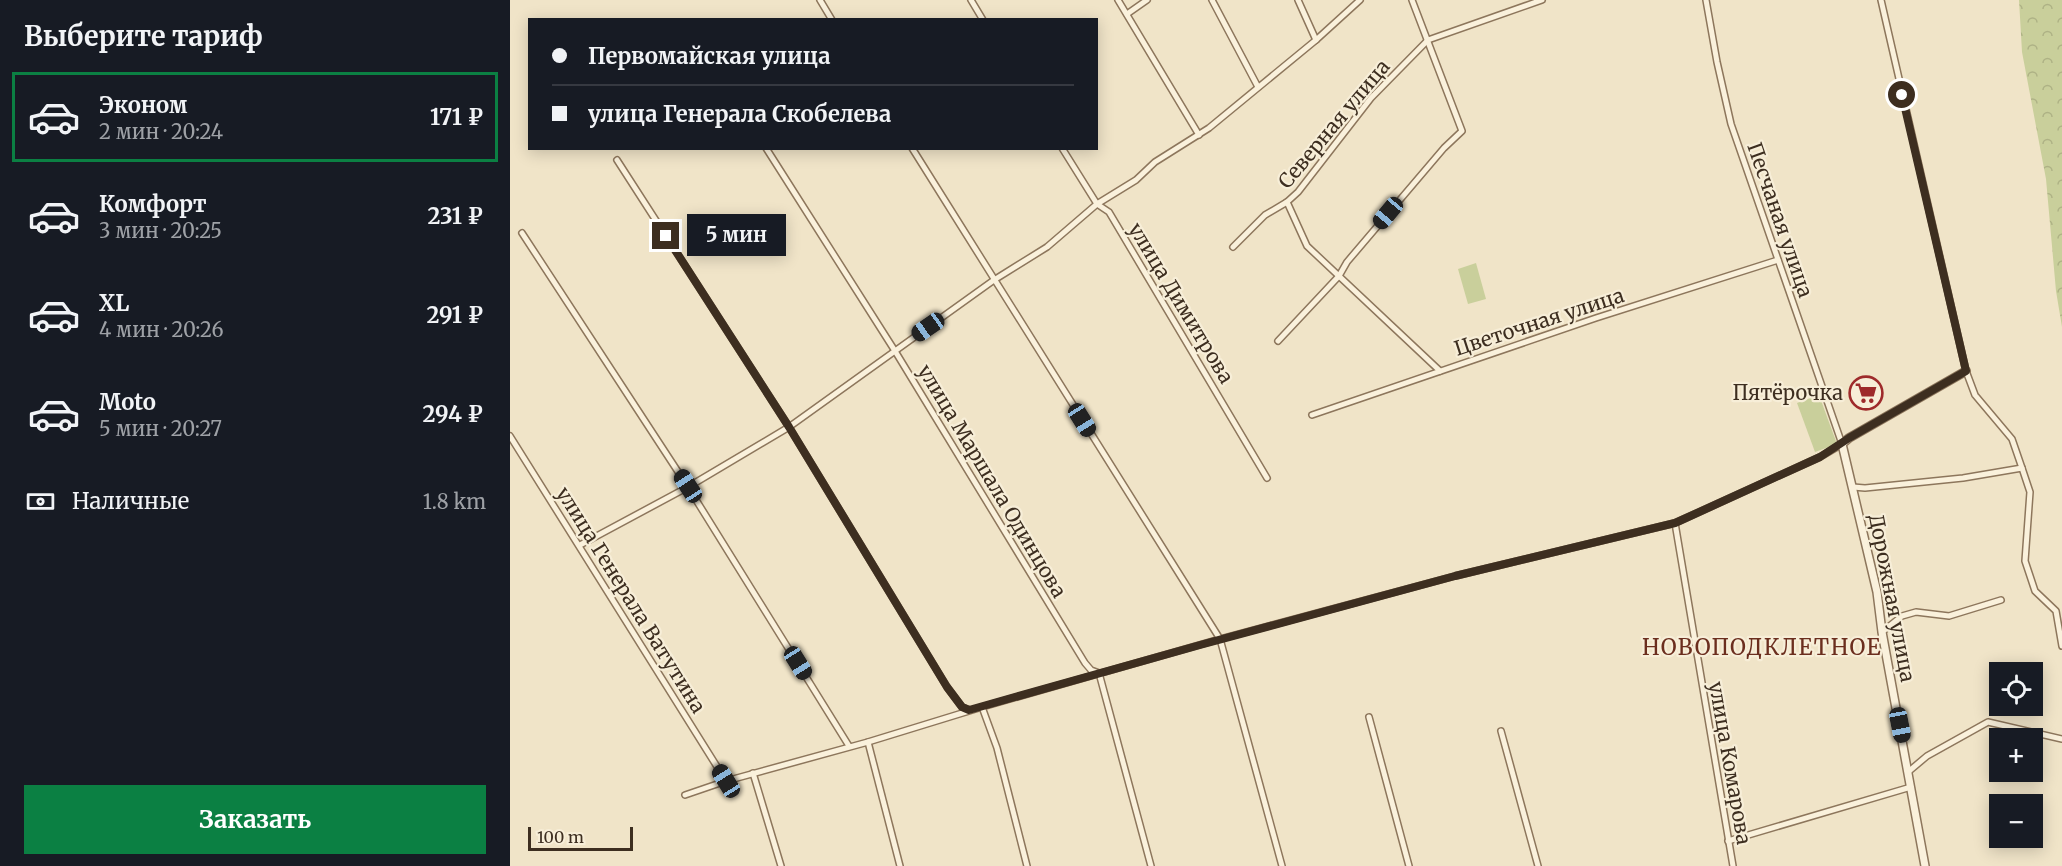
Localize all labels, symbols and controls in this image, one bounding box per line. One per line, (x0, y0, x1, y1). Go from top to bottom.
text: Выберите тариф (24, 19, 263, 53)
text: Первомайская улица (588, 42, 830, 70)
street label: Северная улица (1272, 54, 1395, 193)
route start (1888, 81, 1915, 108)
icon: car (27, 90, 81, 144)
text: Эконом (99, 91, 187, 119)
text: улица Генерала Скобелева (588, 100, 891, 128)
text: 171 ₽ (430, 103, 483, 131)
text: 2 мин · 20:24 (99, 119, 223, 144)
street label: Песчаная улица (1742, 139, 1819, 301)
icon: car (27, 189, 81, 243)
text: Комфорт (99, 190, 207, 218)
car (1370, 193, 1406, 233)
text: 231 ₽ (428, 202, 483, 230)
callout: 5 мин (687, 215, 786, 257)
text: 3 мин · 20:25 (99, 218, 222, 243)
street label: улица Димитрова (1124, 218, 1239, 388)
route end (652, 222, 679, 249)
text: 5 мин (706, 222, 767, 247)
street label: Цветочная улица (1451, 282, 1627, 361)
icon: car (27, 288, 81, 342)
text: XL (99, 289, 129, 317)
text: 291 ₽ (426, 301, 483, 329)
car (908, 309, 948, 345)
text: 4 мин · 20:26 (99, 317, 224, 342)
street label: улица Маршала Одинцова (913, 360, 1072, 602)
supermarket icon: Пятёрочка (1848, 375, 1884, 411)
place label: Пятёрочка (1732, 380, 1843, 405)
icon: car (27, 387, 81, 441)
text: Moto (99, 388, 156, 416)
text: 294 ₽ (422, 400, 483, 428)
car (1065, 400, 1099, 440)
text: 5 мин · 20:27 (99, 416, 222, 441)
car (671, 466, 705, 506)
street label: улица Генерала Ватутина (551, 482, 712, 718)
icon: cash (24, 485, 57, 518)
text: Наличные (72, 487, 189, 515)
text: 1.8 km (423, 489, 486, 514)
street label: Дорожная улица (1864, 512, 1921, 684)
district label: НОВОПОДКЛЕТНОЕ (1642, 633, 1882, 661)
car (781, 643, 815, 683)
map controls (1989, 662, 2043, 848)
button: locate (1989, 662, 2043, 716)
street label: улица Комарова (1704, 680, 1757, 847)
car (1888, 706, 1912, 744)
button: + (1989, 728, 2043, 782)
car (709, 761, 743, 801)
button: Заказать (24, 785, 486, 854)
button: − (1989, 794, 2043, 848)
scale bar (528, 824, 633, 852)
text: 100 m (537, 827, 584, 847)

